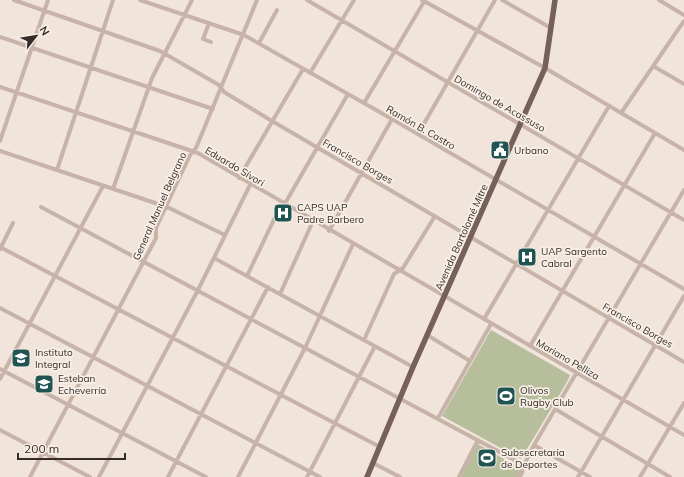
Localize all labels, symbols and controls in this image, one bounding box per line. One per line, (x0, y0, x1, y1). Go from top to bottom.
north arrow (16, 16, 56, 56)
text: N (36, 24, 53, 38)
street label: Domingo de Acassuso (452, 72, 548, 135)
street label: Ramón B. Castro (384, 102, 458, 153)
street label: Francisco Borges (320, 136, 395, 187)
public building icon: Urbano (489, 139, 511, 161)
street label: Eduardo Sívori (203, 144, 267, 189)
place label: Urbano (514, 144, 549, 157)
street label: General Manuel Belgrano (130, 150, 189, 262)
street label: Avenida Bartolomé Mitre (432, 182, 491, 292)
place label: CAPS UAP Padre Barbero (297, 201, 364, 226)
hospital icon: CAPS UAP Padre Barbero (272, 202, 294, 224)
place label: UAP Sargento Cabral (541, 245, 607, 270)
hospital icon: UAP Sargento Cabral (516, 246, 538, 268)
street label: Francisco Borges (600, 300, 675, 351)
street label: Mariano Pelliza (534, 336, 602, 383)
place label: Instituto Integral (35, 346, 73, 371)
school or university icon: Instituto Integral (10, 347, 32, 369)
place label: Esteban Echeverría (58, 372, 106, 397)
school or university icon: Esteban Echeverría (33, 373, 55, 395)
place label: Olivos Rugby Club (520, 384, 574, 409)
sports icon: Olivos Rugby Club (495, 385, 517, 407)
scale bar (18, 435, 125, 461)
text: 200 m (24, 441, 59, 456)
place label: Subsecretaria de Deportes (501, 446, 565, 471)
sports icon: Subsecretaria de Deportes (476, 447, 498, 469)

